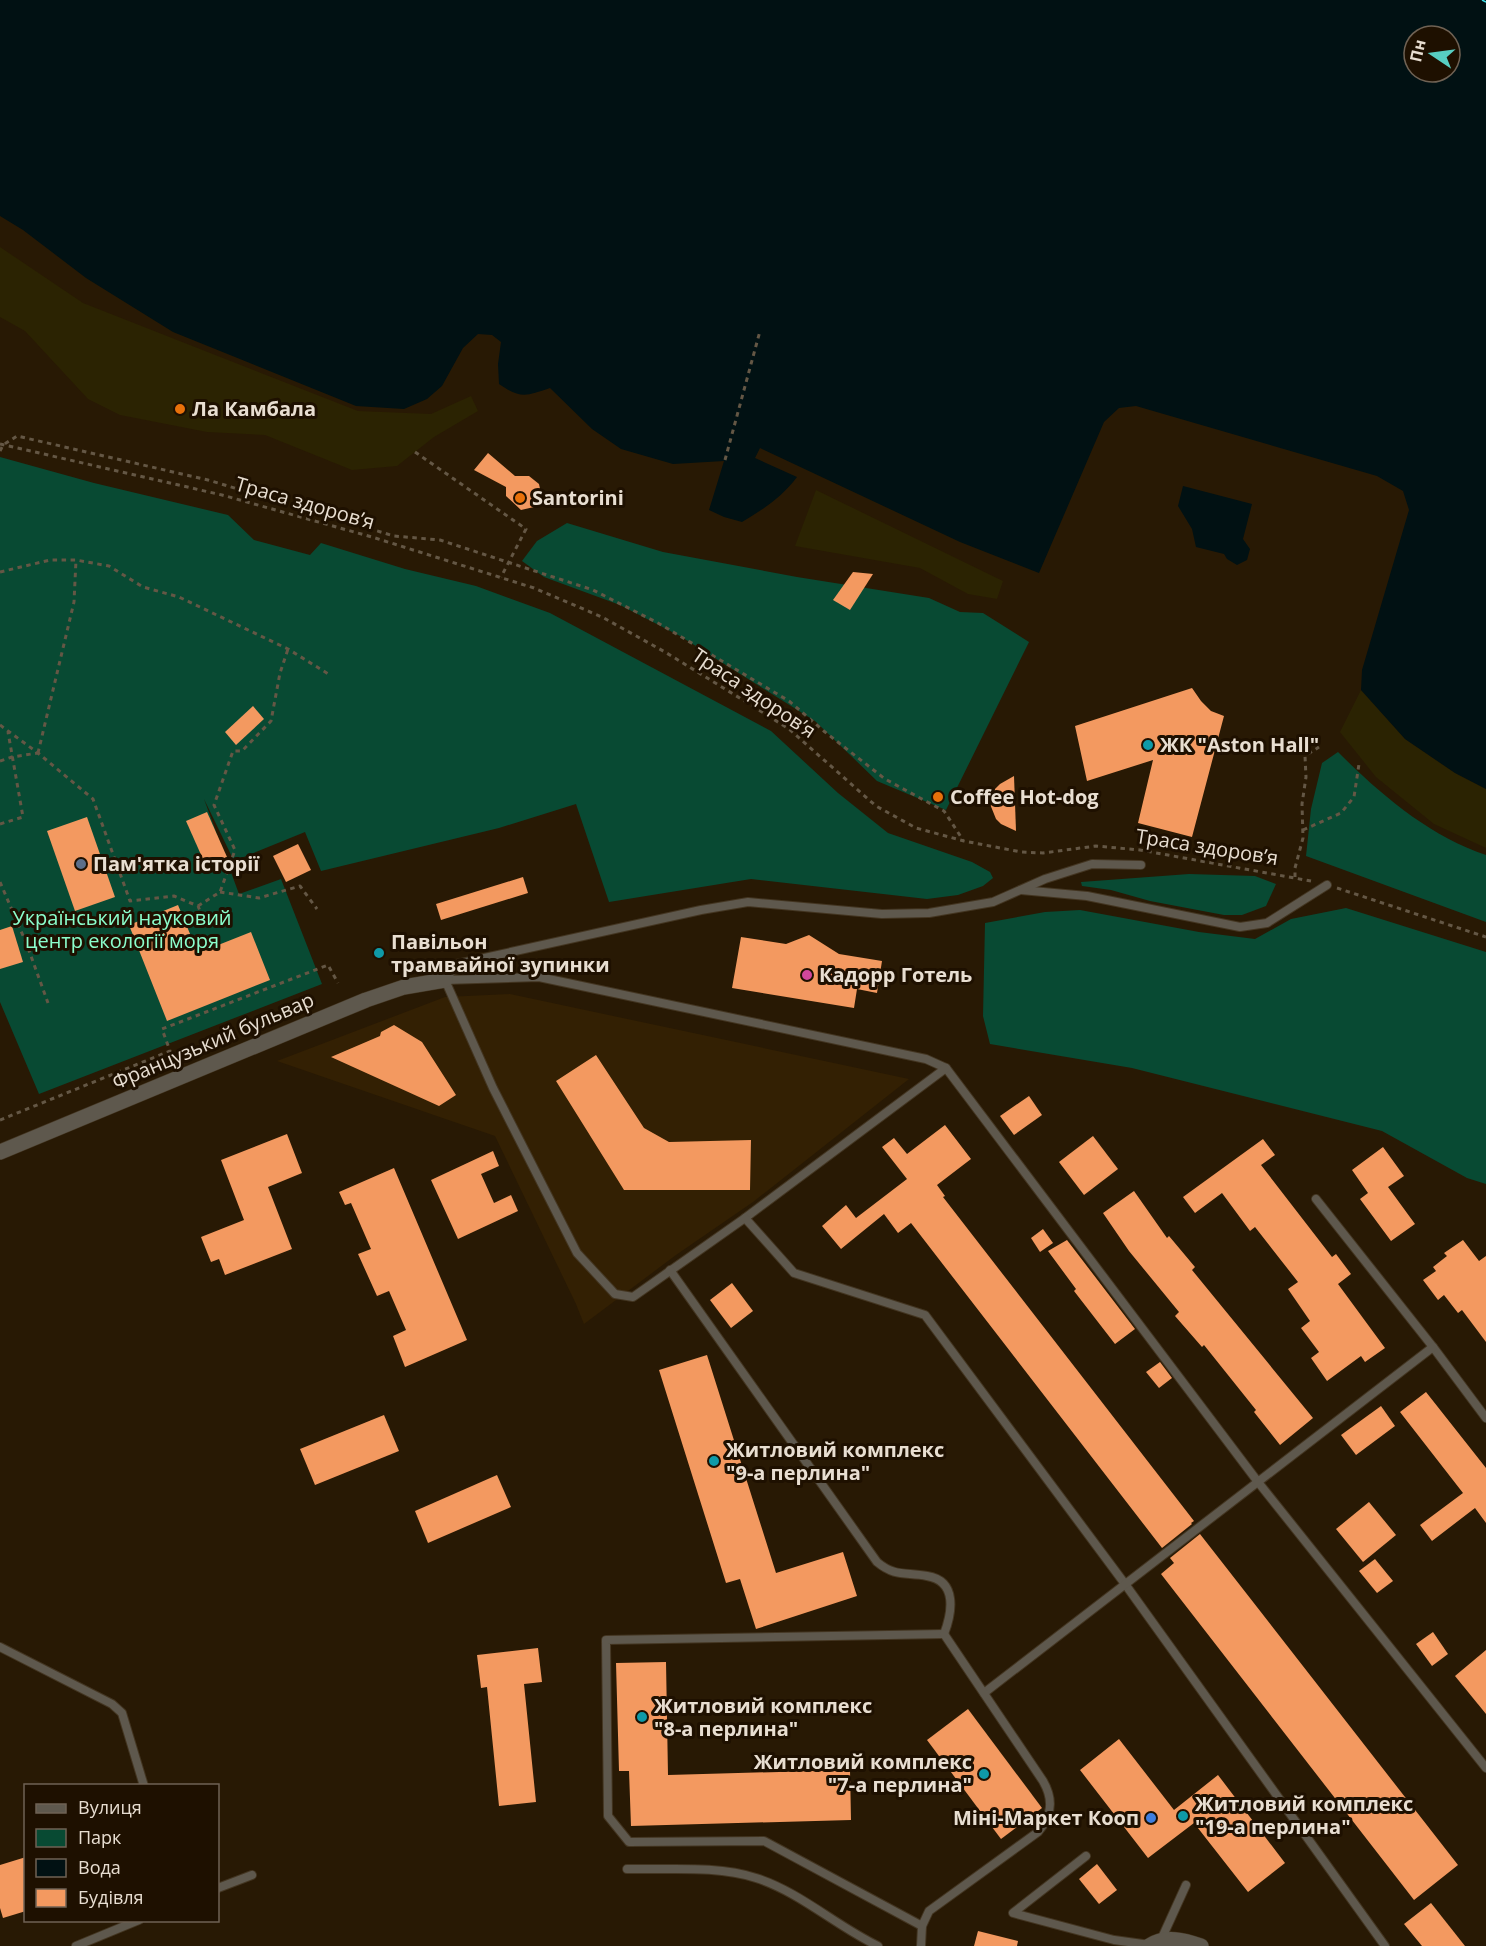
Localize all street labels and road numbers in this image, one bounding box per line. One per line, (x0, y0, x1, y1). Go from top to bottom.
street label: Траса здоров’я (232, 470, 378, 535)
street label: Траса здоров’я (687, 641, 821, 744)
street label: Траса здоров’я (1134, 822, 1280, 871)
street label: Французький бульвар (108, 986, 318, 1095)

